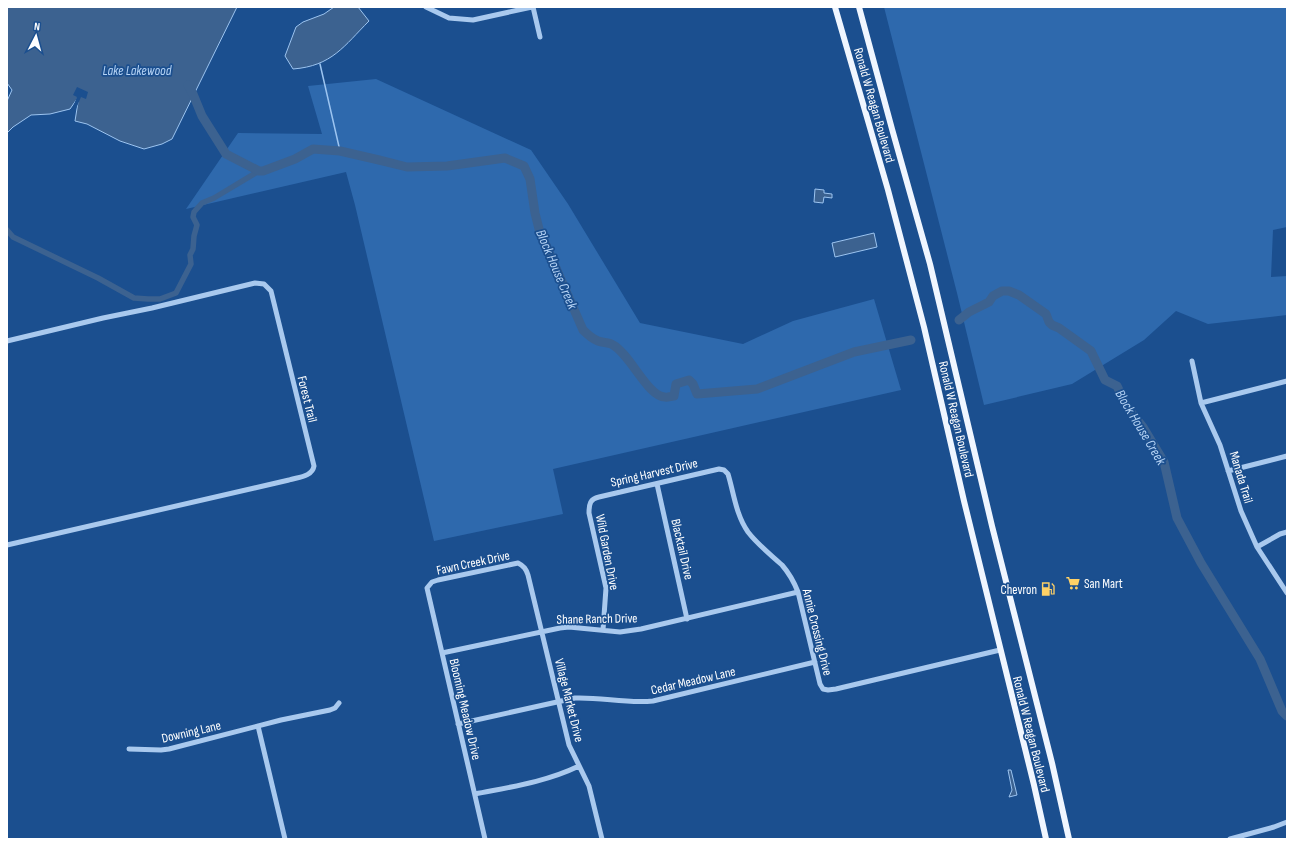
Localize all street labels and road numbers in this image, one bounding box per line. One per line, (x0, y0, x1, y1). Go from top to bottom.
street label: Ronald W Reagan Boulevard (850, 46, 898, 165)
street label: Ronald W Reagan Boulevard (935, 359, 977, 479)
street label: Forest Trail (294, 374, 321, 424)
street label: Manada Trail (1226, 449, 1257, 505)
street label: Spring Harvest Drive (609, 455, 699, 491)
street label: Wild Garden Drive (592, 513, 622, 591)
street label: Blacktail Drive (667, 517, 697, 581)
street label: Fawn Creek Drive (435, 547, 511, 579)
street label: Annie Crossing Drive (798, 586, 836, 677)
street label: Shane Ranch Drive (556, 610, 638, 628)
street label: Blooming Meadow Drive (446, 657, 484, 761)
street label: Village Market Drive (551, 657, 587, 744)
street label: Cedar Meadow Lane (649, 663, 737, 698)
street label: Ronald W Reagan Boulevard (1009, 675, 1053, 794)
street label: Downing Lane (160, 717, 222, 747)

